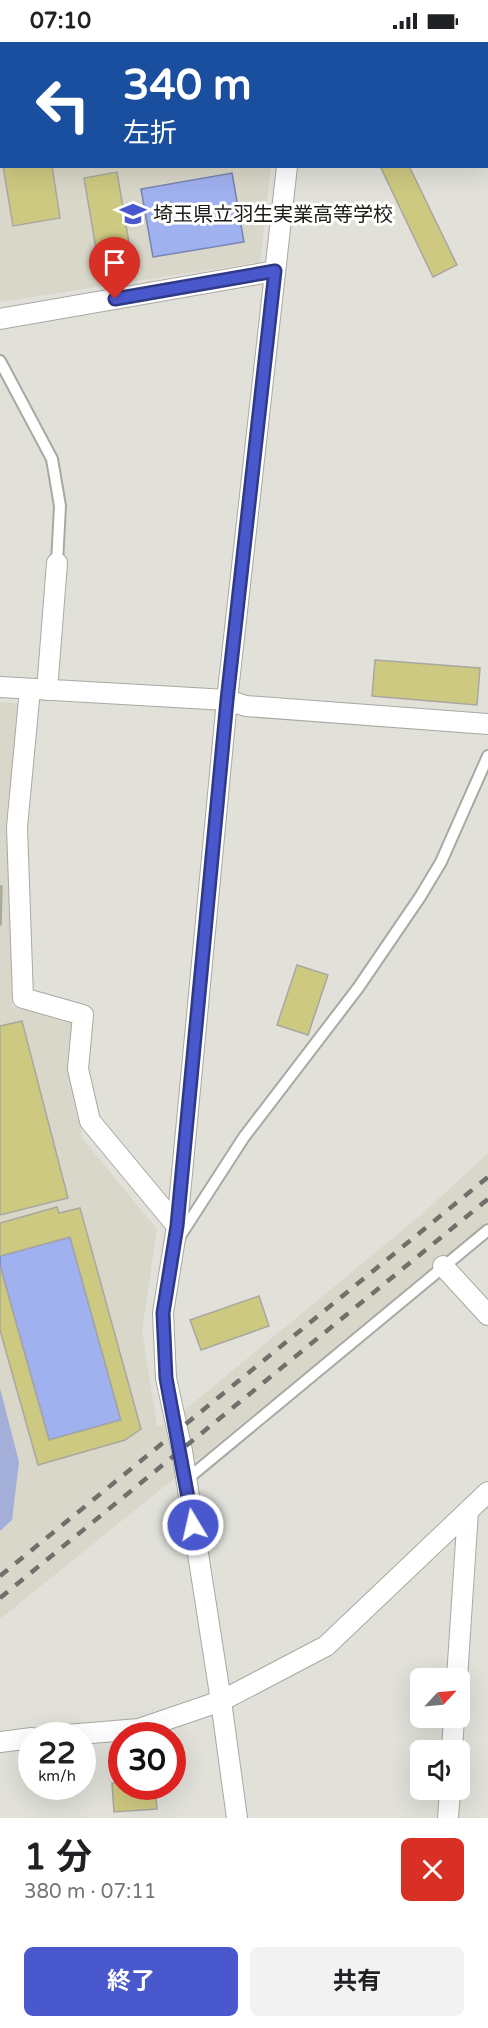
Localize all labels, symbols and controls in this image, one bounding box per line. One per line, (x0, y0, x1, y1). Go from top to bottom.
text: 07:10 (30, 8, 91, 34)
text: 340 m (123, 60, 252, 111)
icon: left (24, 66, 102, 144)
text: 左折 (123, 117, 177, 150)
school or university icon: 埼玉県立羽生実業高等学校 (118, 199, 148, 229)
place label: 埼玉県立羽生実業高等学校 (153, 203, 393, 227)
pin (89, 237, 140, 299)
icon: arrive (98, 246, 131, 279)
position arrow (161, 1493, 225, 1557)
north arrow (410, 1668, 470, 1728)
map controls (410, 1668, 470, 1800)
speed limit sign: 30 (108, 1722, 186, 1800)
text: 22 (38, 1735, 76, 1772)
button: sound (410, 1740, 470, 1800)
text: km/h (38, 1767, 76, 1785)
text: 1 分 (24, 1836, 92, 1879)
button: close (401, 1838, 464, 1901)
text: 380 m · 07:11 (24, 1880, 156, 1904)
button: 終了 (24, 1947, 238, 2016)
button: 共有 (250, 1947, 464, 2016)

